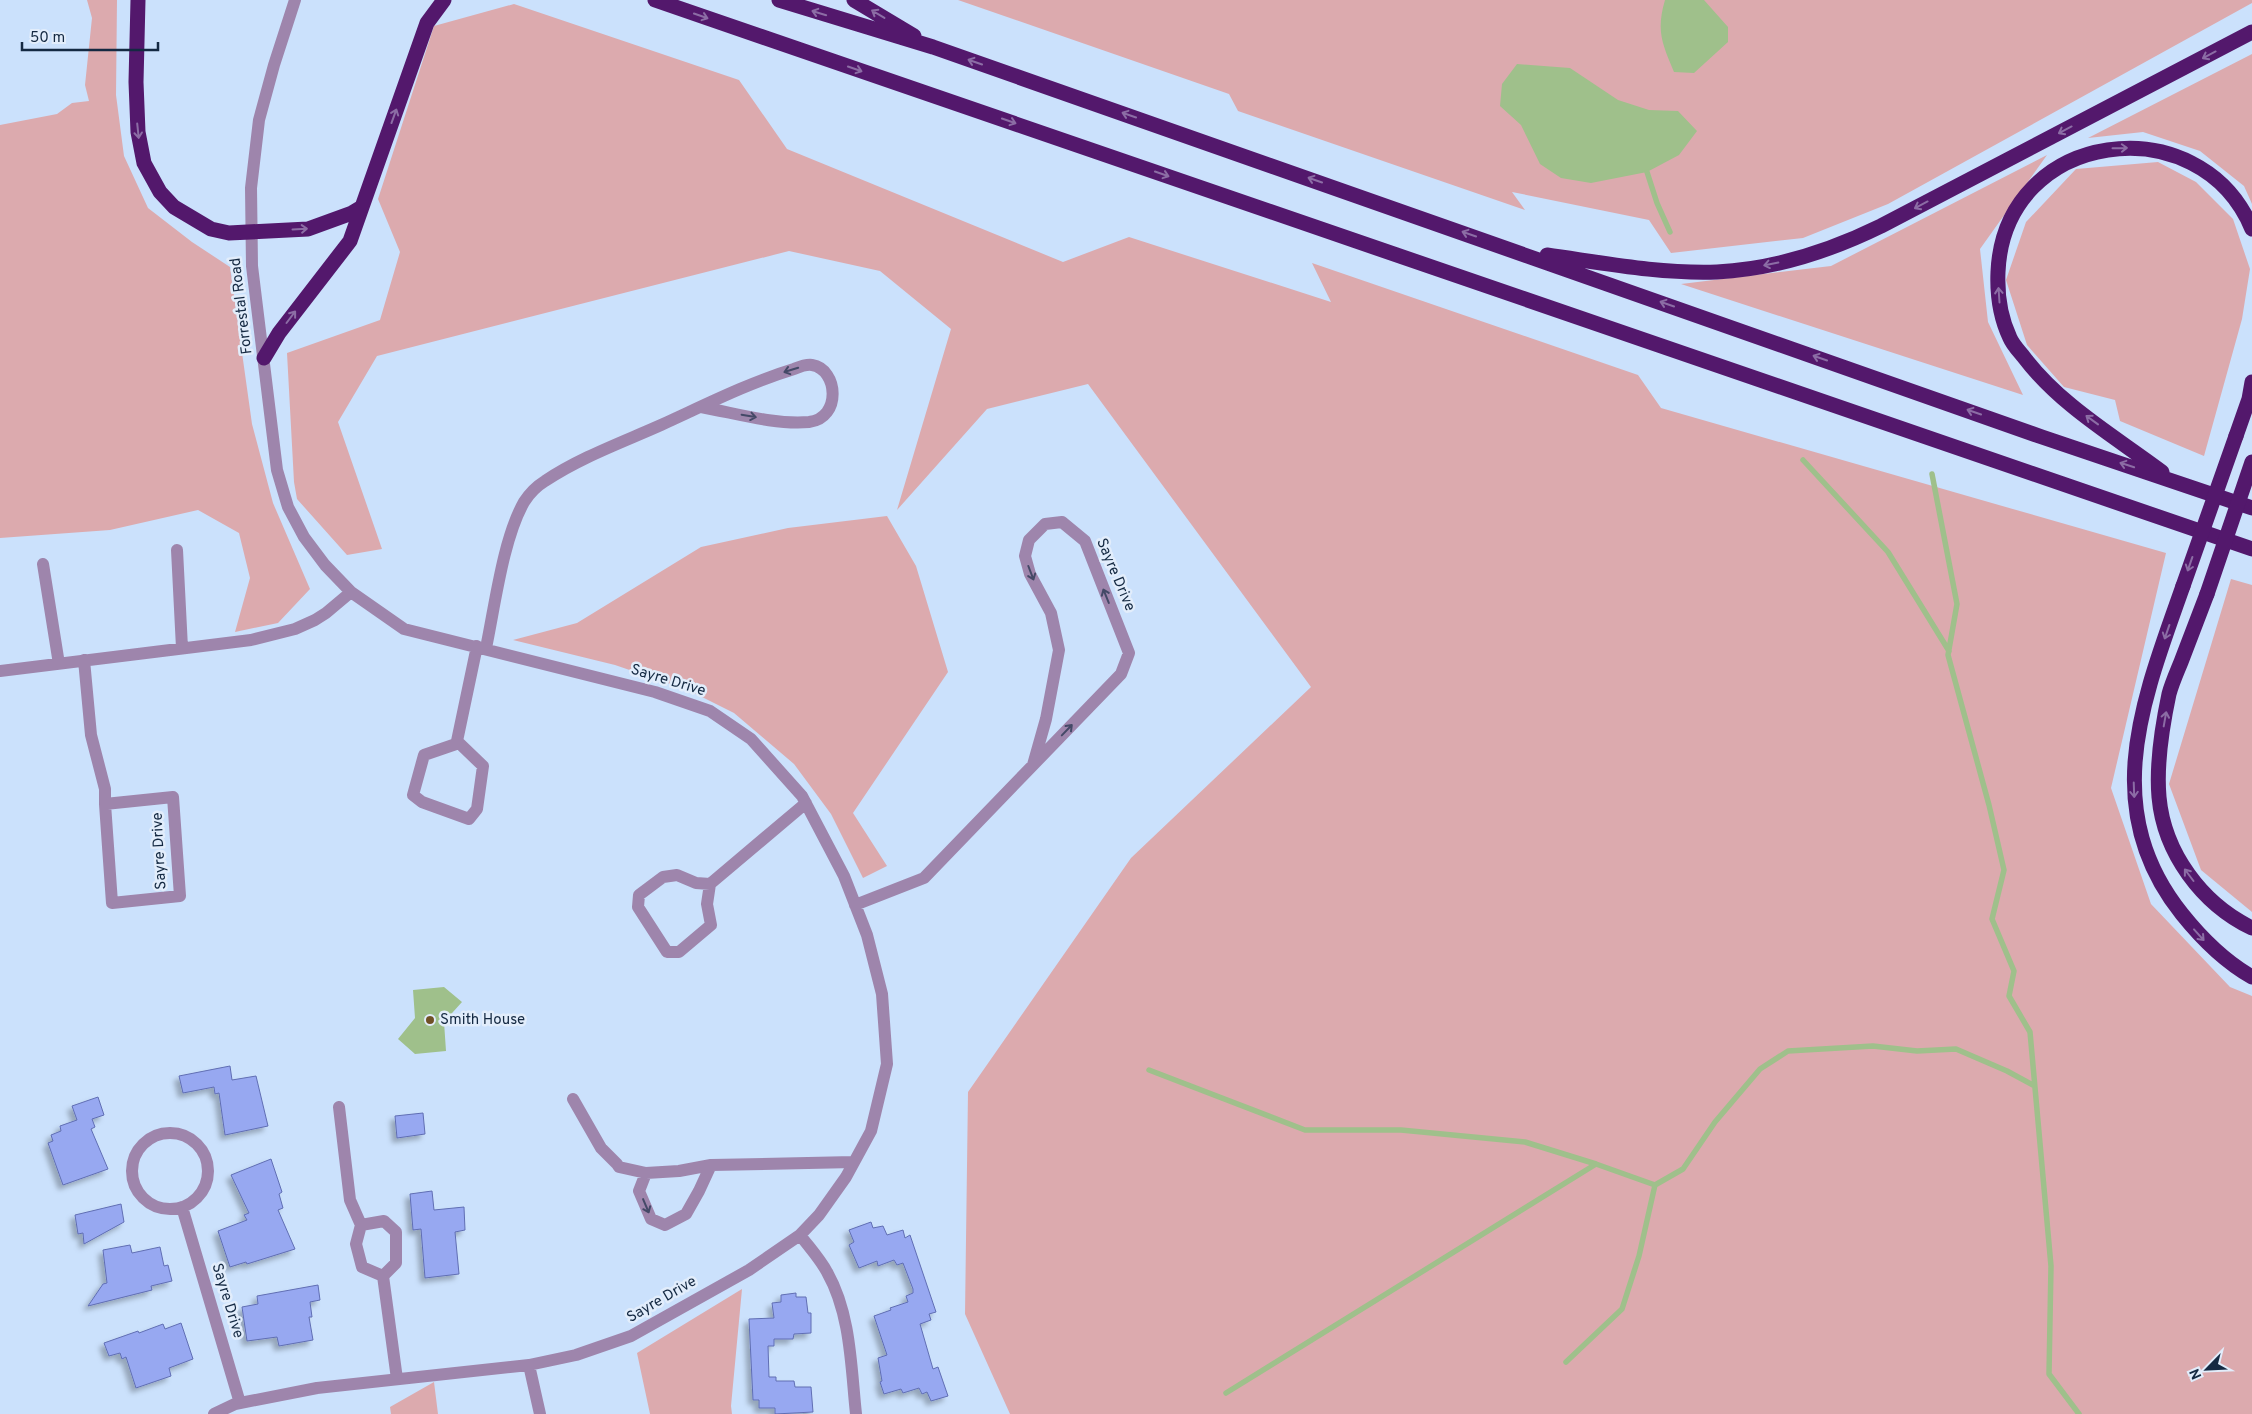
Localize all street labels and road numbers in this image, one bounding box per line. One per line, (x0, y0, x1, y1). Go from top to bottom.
street label: Forrestal Road (227, 257, 257, 355)
street label: Sayre Drive (1091, 536, 1139, 614)
street label: Sayre Drive (628, 661, 708, 701)
street label: Sayre Drive (148, 812, 172, 890)
street label: Sayre Drive (207, 1261, 247, 1341)
street label: Sayre Drive (624, 1272, 700, 1328)

